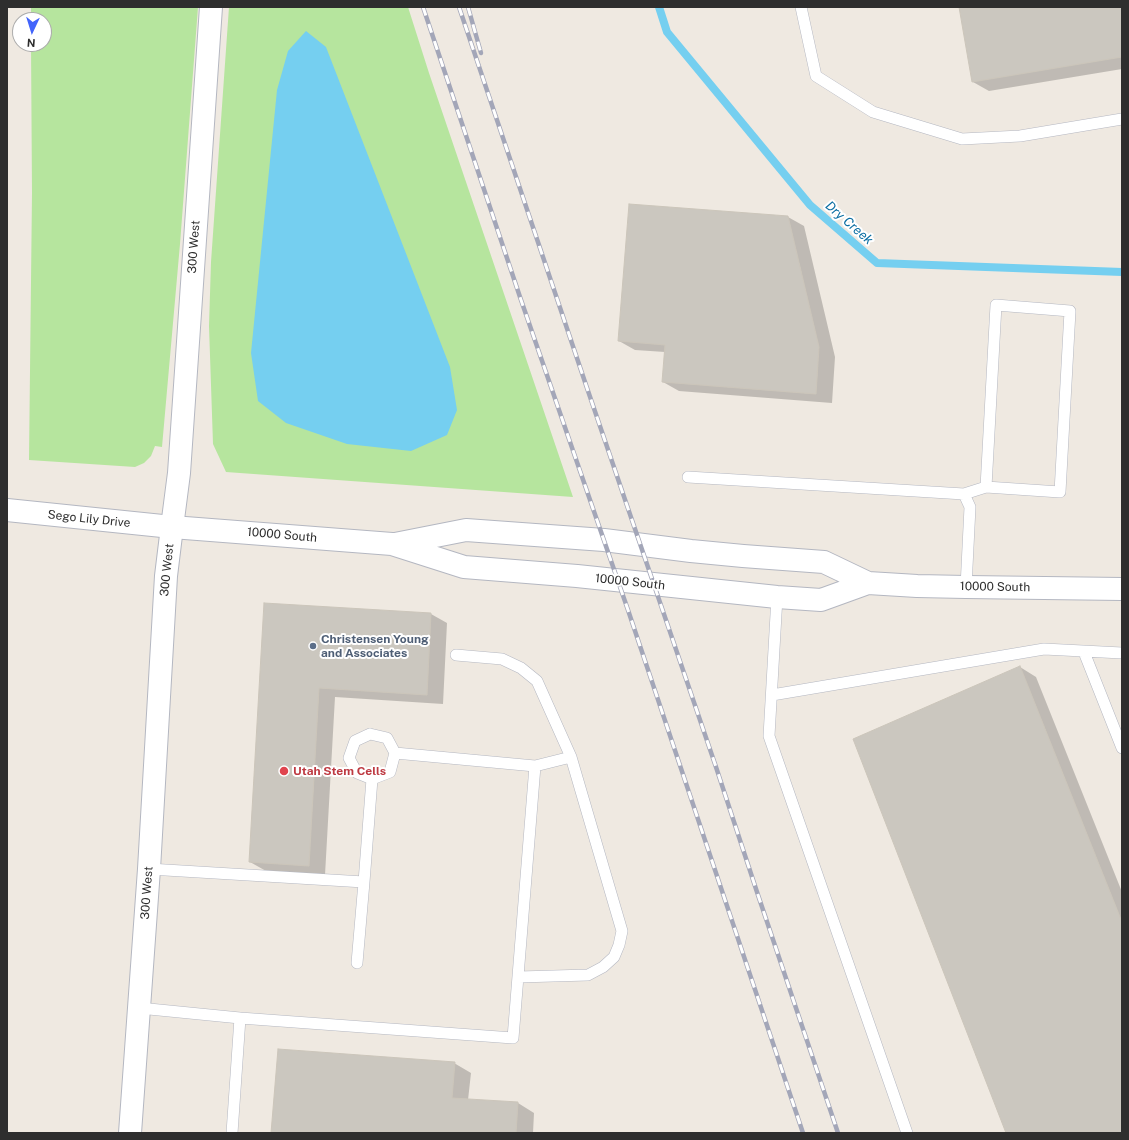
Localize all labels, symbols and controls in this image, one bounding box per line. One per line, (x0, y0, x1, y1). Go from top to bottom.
north arrow (12, 12, 52, 52)
text: N (27, 37, 36, 49)
water label: Dry Creek (822, 198, 876, 248)
street label: 300 West (185, 220, 203, 274)
street label: Sego Lily Drive (47, 507, 131, 531)
street label: 10000 South (246, 525, 318, 545)
street label: 300 West (157, 543, 177, 597)
street label: 10000 South (594, 571, 666, 593)
street label: 10000 South (960, 579, 1030, 595)
place label: Christensen Young and Associates (321, 632, 429, 660)
marker: Christensen Young and Associates (308, 641, 318, 651)
place label: Utah Stem Cells (293, 764, 386, 778)
marker: Utah Stem Cells (278, 765, 290, 777)
street label: 300 West (138, 866, 156, 920)

